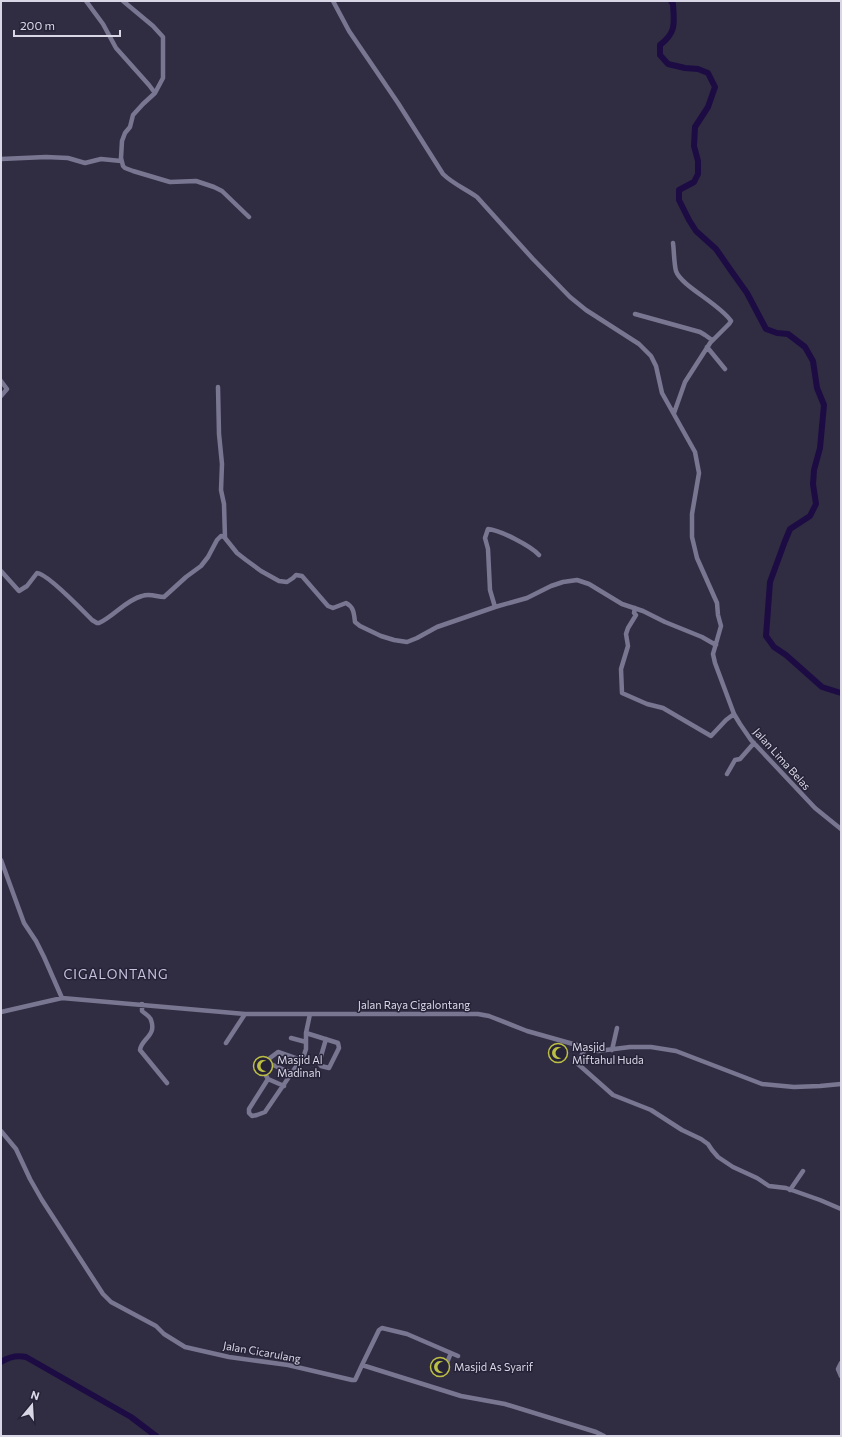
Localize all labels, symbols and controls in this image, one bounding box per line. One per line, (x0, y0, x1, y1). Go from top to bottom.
scale bar (14, 12, 120, 38)
text: 200 m (20, 18, 55, 32)
street label: Jalan Lima Belas (750, 725, 814, 793)
district label: CIGALONTANG (63, 966, 169, 982)
street label: Jalan Raya Cigalontang (358, 998, 470, 1012)
place label: Masjid Miftahul Huda (572, 1040, 644, 1066)
mosque icon: Masjid Miftahul Huda (547, 1042, 569, 1064)
place label: Masjid Al Madinah (277, 1053, 323, 1079)
mosque icon: Masjid Al Madinah (252, 1055, 274, 1077)
street label: Jalan Cicarulang (222, 1338, 302, 1366)
mosque icon: Masjid As Syarif (429, 1356, 451, 1378)
place label: Masjid As Syarif (454, 1360, 534, 1373)
north arrow (12, 1385, 52, 1425)
text: N (29, 1388, 41, 1402)

